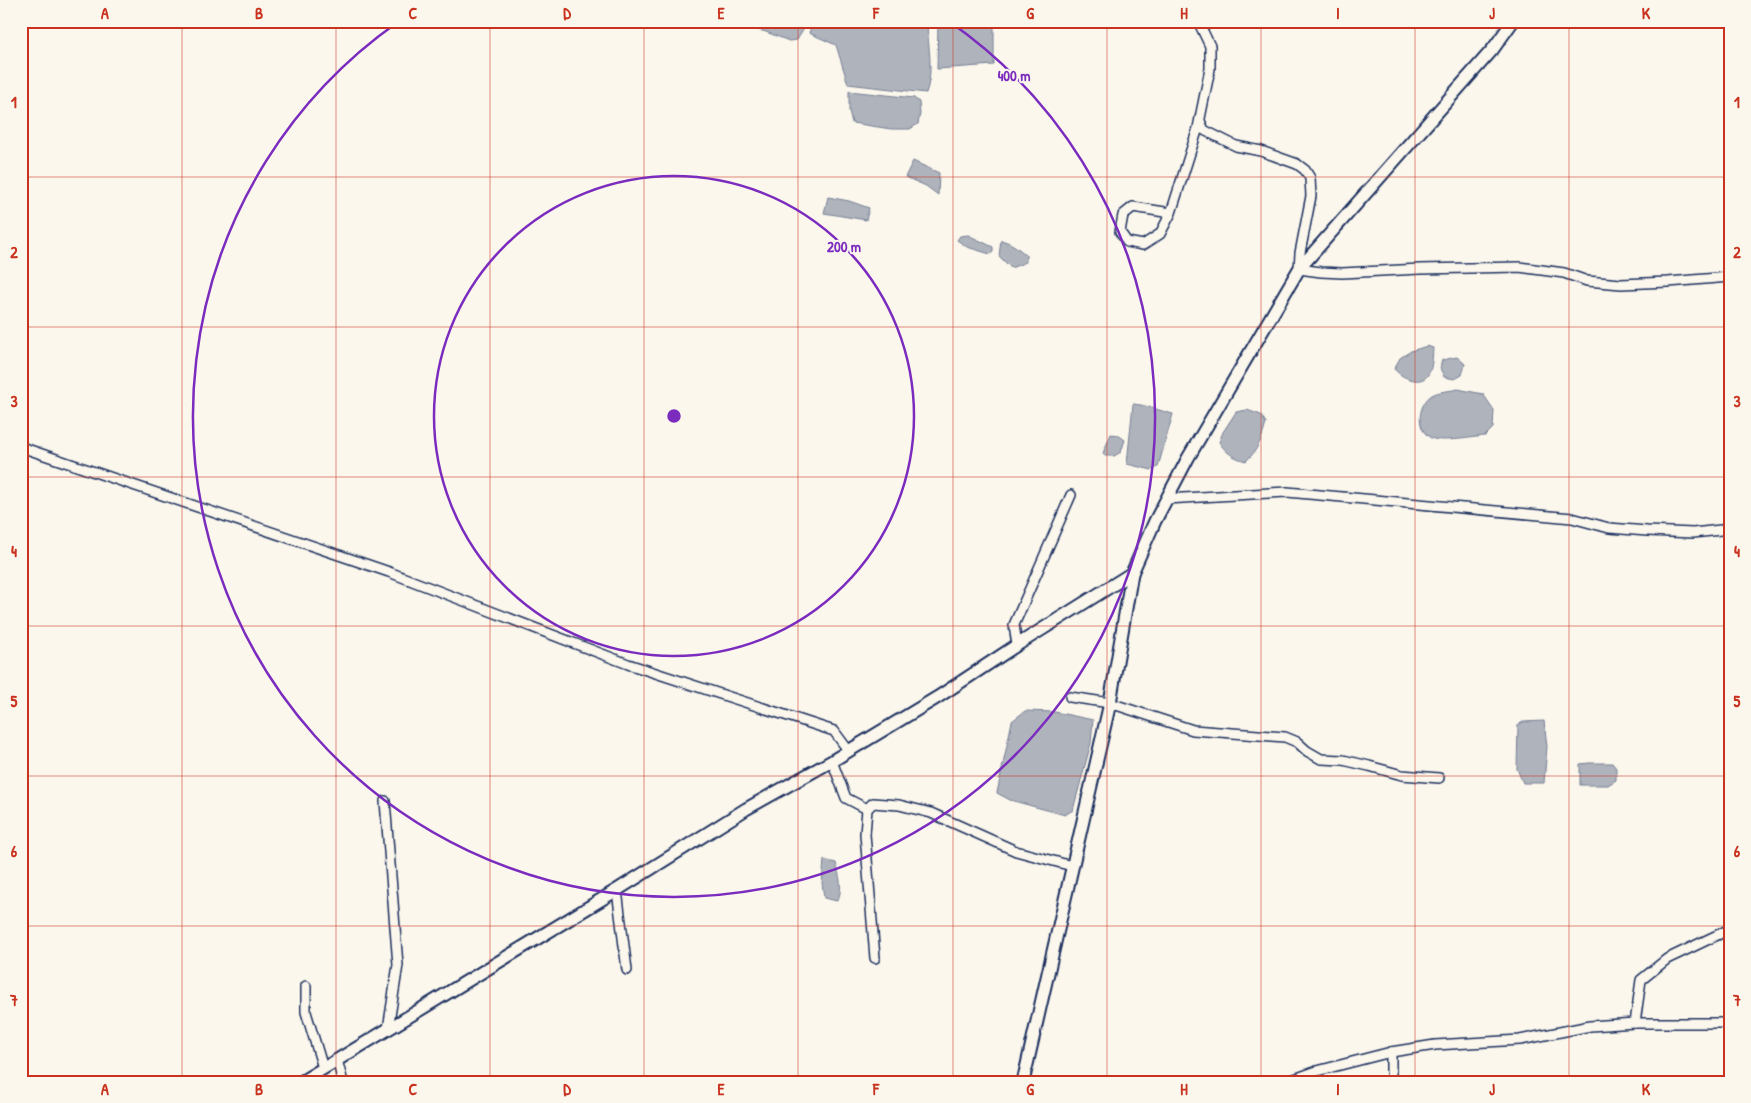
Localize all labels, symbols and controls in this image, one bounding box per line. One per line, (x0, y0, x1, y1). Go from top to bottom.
text: A (101, 2, 109, 24)
text: B (255, 2, 263, 24)
text: C (409, 2, 418, 24)
text: D (563, 2, 571, 24)
text: E (717, 2, 725, 24)
text: F (872, 2, 880, 24)
text: G (1026, 2, 1034, 24)
text: H (1180, 2, 1188, 24)
text: I (1336, 2, 1340, 24)
text: J (1489, 2, 1495, 24)
text: K (1642, 2, 1651, 24)
text: 400 m (998, 65, 1030, 86)
text: 1 (11, 91, 17, 113)
text: 1 (1734, 91, 1740, 113)
text: 200 m (827, 236, 861, 257)
text: 2 (10, 241, 18, 263)
text: 2 (1733, 241, 1741, 263)
text: 3 (10, 390, 18, 412)
text: 3 (1733, 390, 1741, 412)
centre of rings (665, 407, 683, 425)
text: 4 (11, 540, 17, 562)
text: 4 (1734, 540, 1740, 562)
text: 5 (11, 690, 18, 712)
text: 5 (1734, 690, 1741, 712)
text: 6 (11, 840, 18, 862)
text: 6 (1734, 840, 1741, 862)
text: 7 (9, 989, 18, 1011)
text: 7 (1732, 989, 1741, 1011)
text: A (101, 1078, 109, 1100)
text: B (255, 1078, 263, 1100)
text: C (409, 1078, 418, 1100)
text: D (563, 1078, 571, 1100)
text: E (717, 1078, 725, 1100)
text: F (872, 1078, 880, 1100)
text: G (1026, 1078, 1034, 1100)
text: H (1180, 1078, 1188, 1100)
text: I (1336, 1078, 1340, 1100)
text: J (1489, 1078, 1495, 1100)
text: K (1642, 1078, 1651, 1100)

